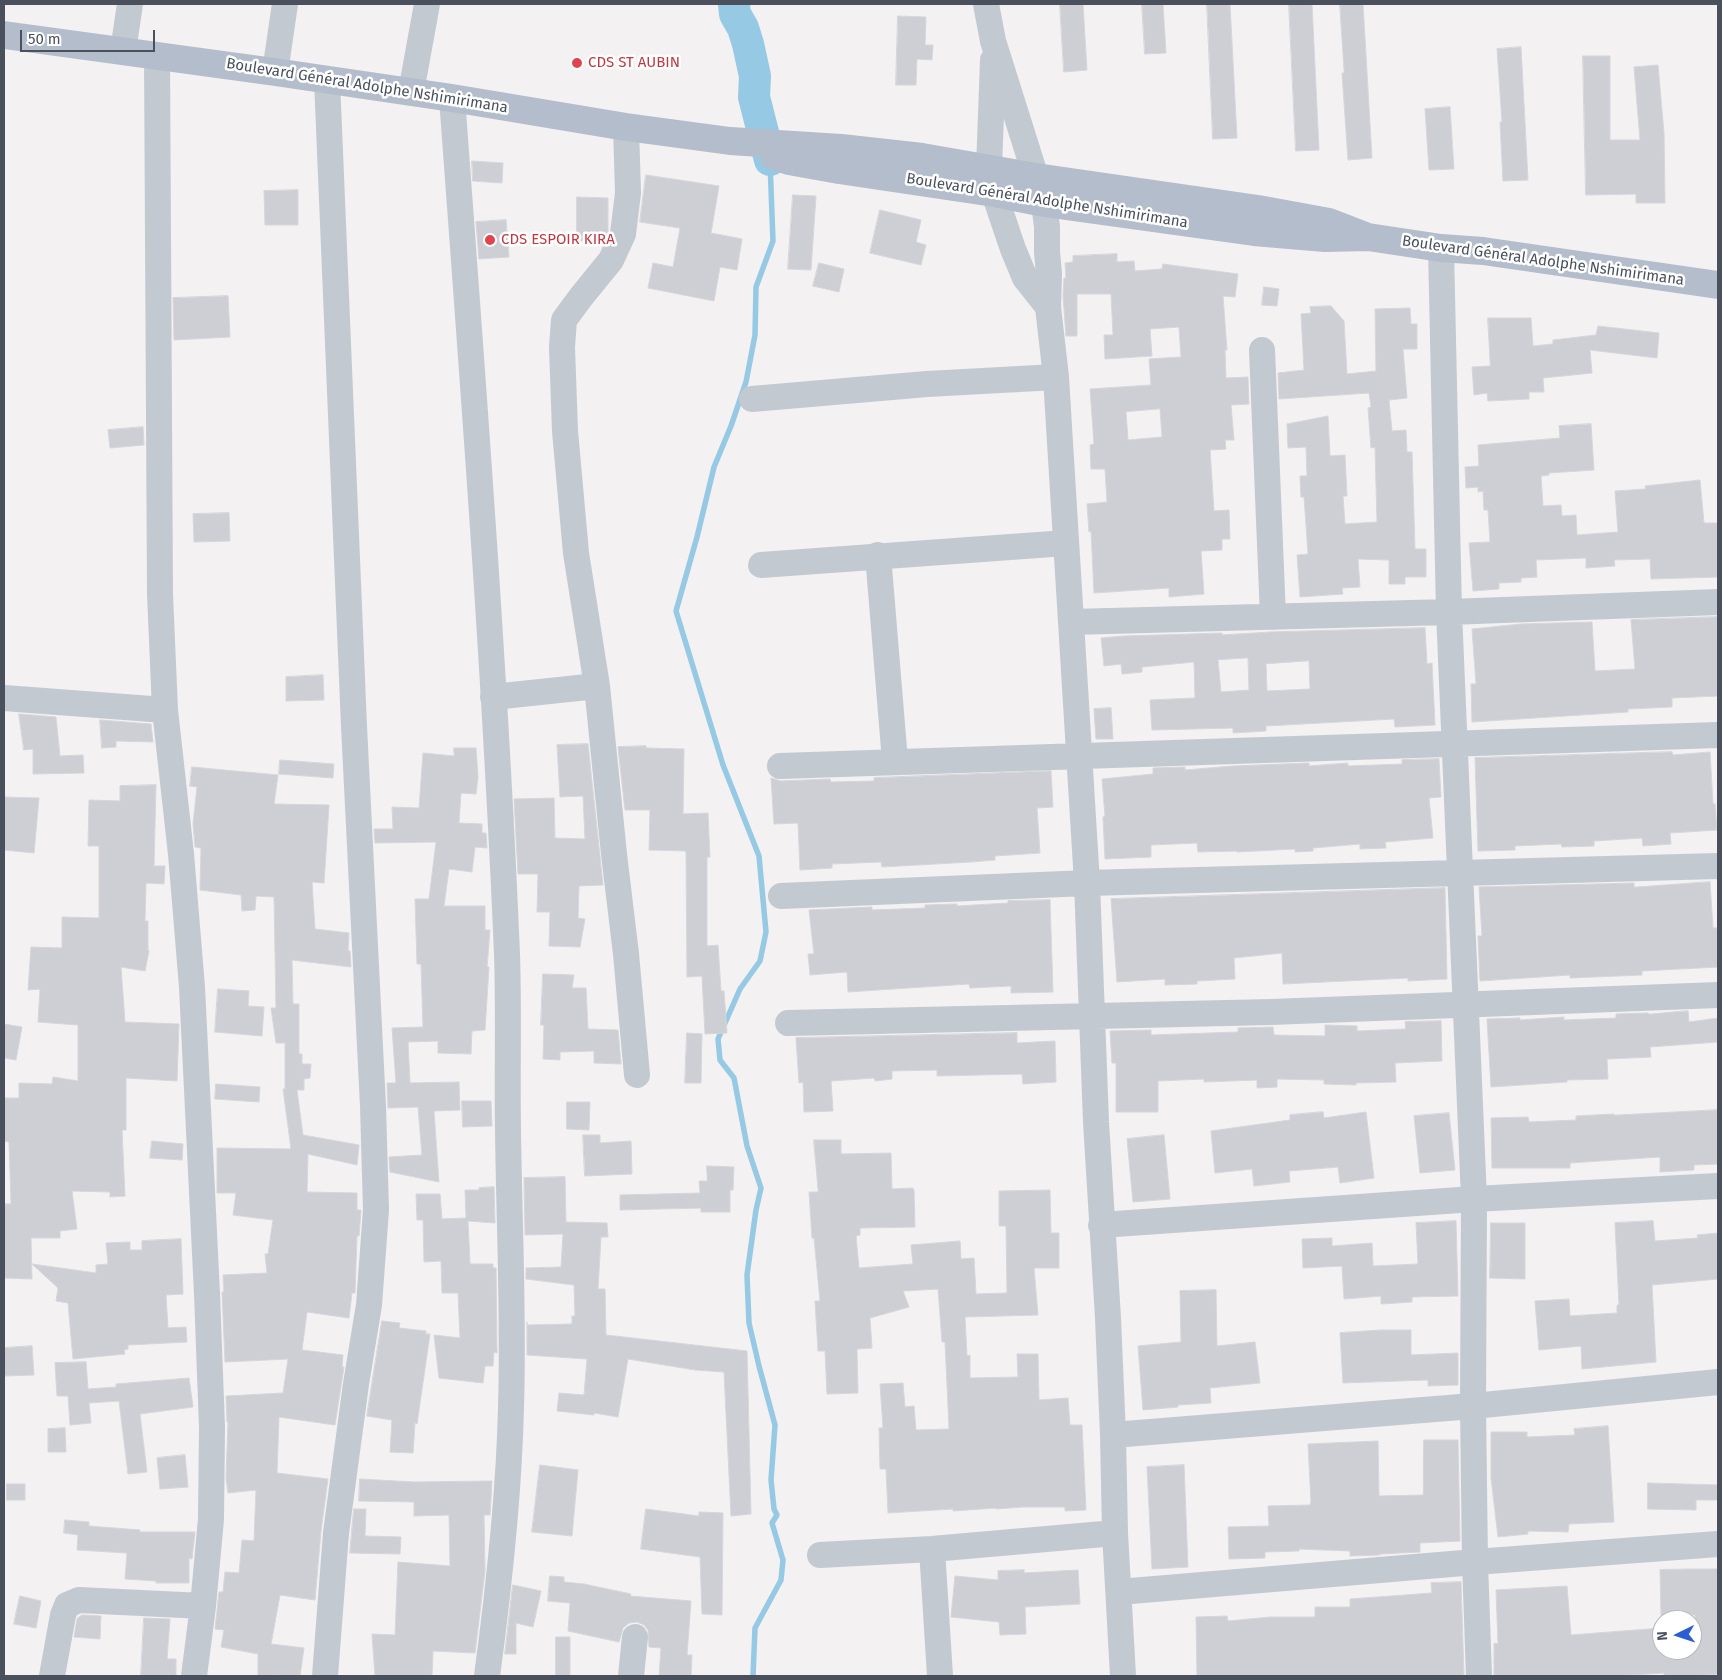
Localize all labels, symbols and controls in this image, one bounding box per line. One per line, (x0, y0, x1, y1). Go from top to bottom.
scale bar (22, 20, 158, 52)
text: 50 m (28, 30, 61, 48)
place label: CDS ST AUBIN (588, 54, 680, 72)
street label: Boulevard Général Adolphe Nshimirimana (225, 55, 509, 117)
marker: CDS ST AUBIN (570, 56, 584, 70)
street label: Boulevard Général Adolphe Nshimirimana (905, 170, 1189, 232)
place label: CDS ESPOIR KIRA (501, 231, 615, 249)
street label: Boulevard Général Adolphe Nshimirimana (1401, 232, 1685, 290)
marker: CDS ESPOIR KIRA (483, 233, 497, 247)
north arrow (1652, 1610, 1702, 1660)
text: N (1654, 1631, 1671, 1641)

